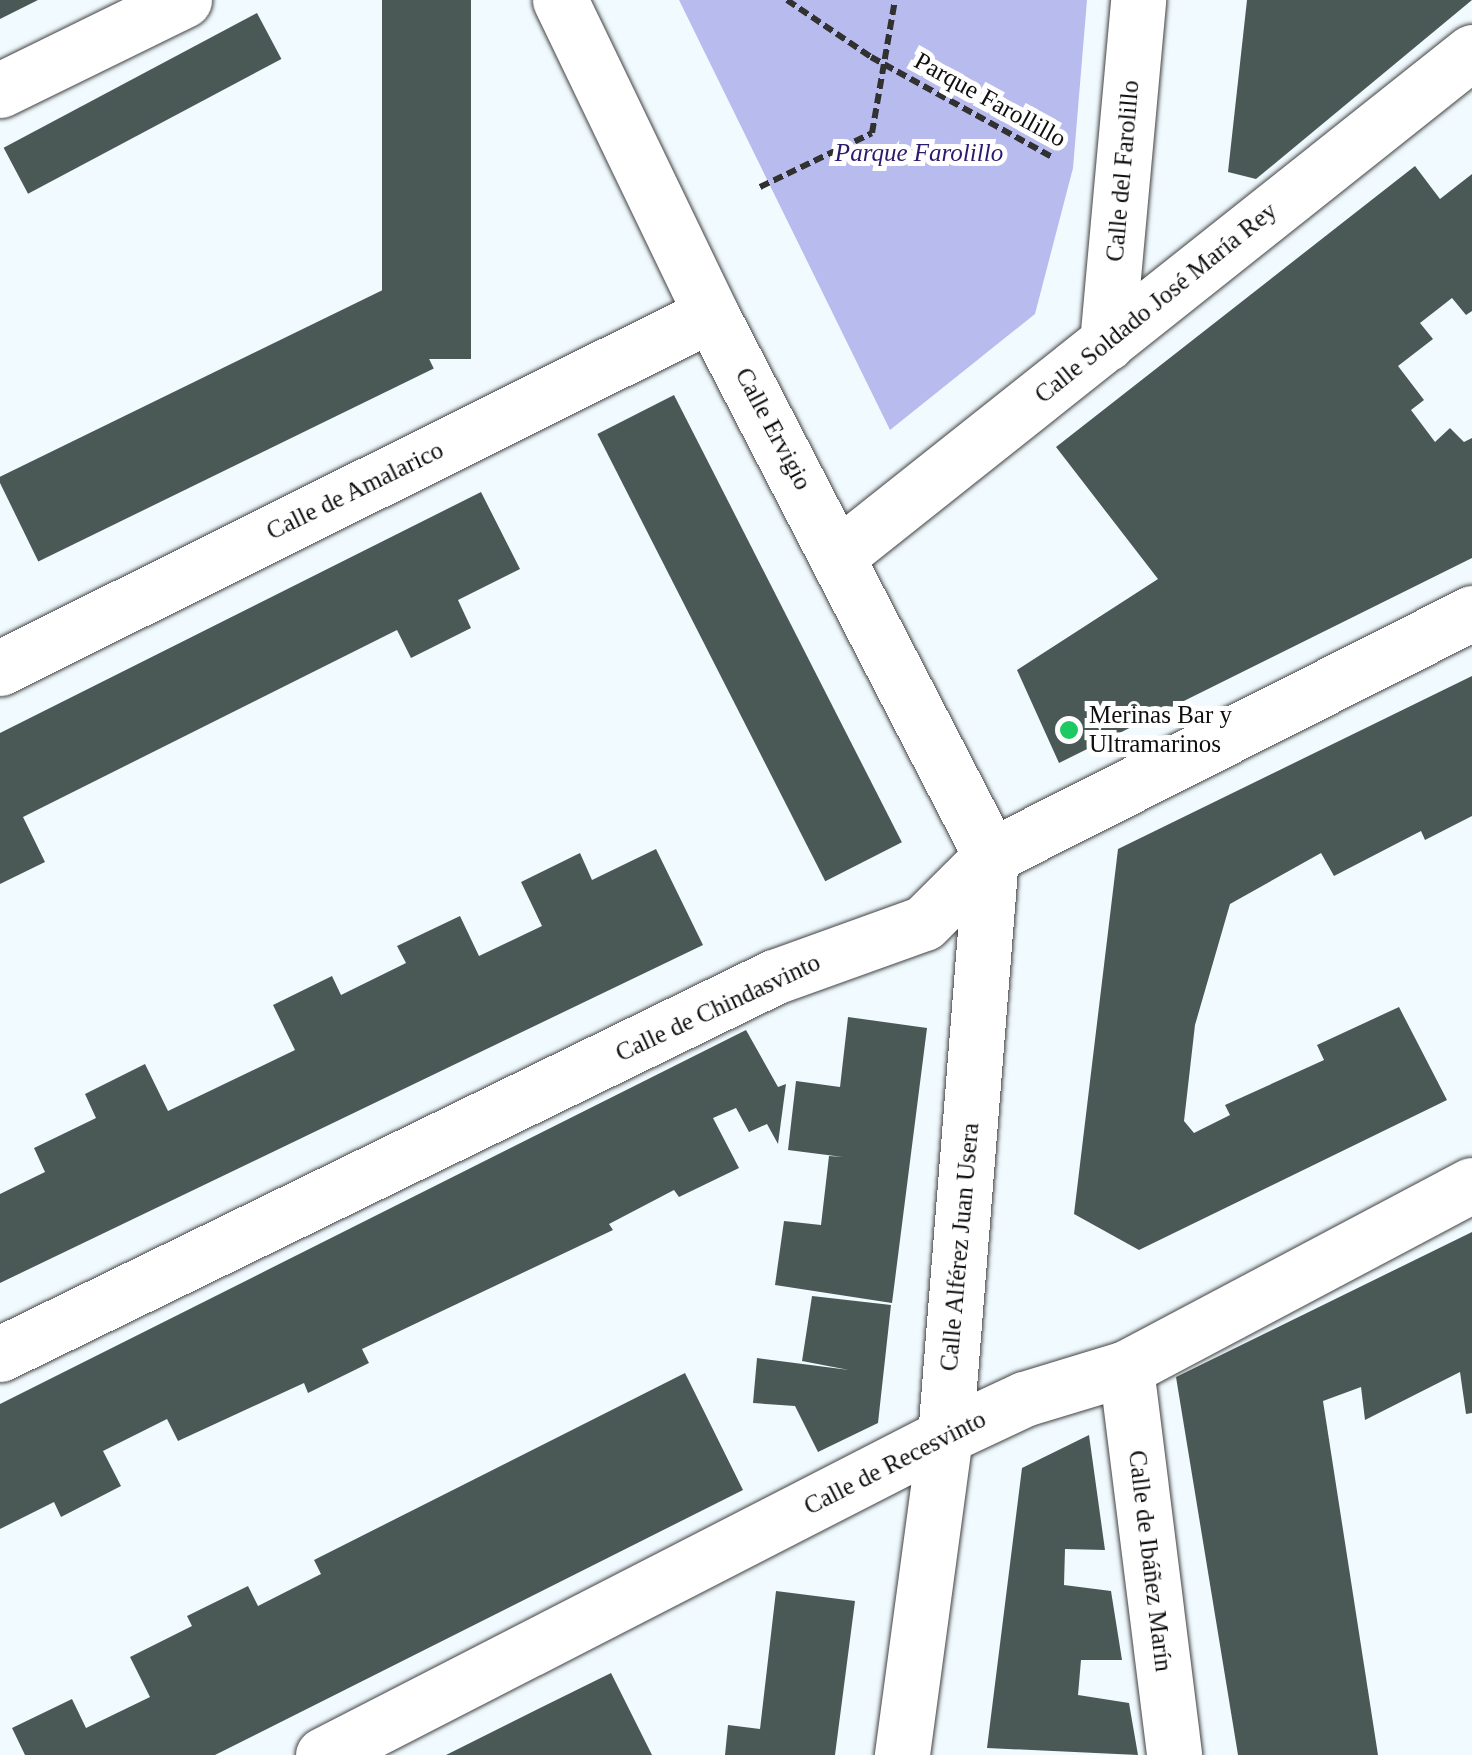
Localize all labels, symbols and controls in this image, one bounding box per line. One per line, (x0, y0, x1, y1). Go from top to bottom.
street label: Parque Farollillo (909, 46, 1071, 154)
street label: Calle del Farolillo (1100, 79, 1146, 263)
park label: Parque Farolillo (835, 138, 1003, 168)
street label: Calle Soldado José María Rey (1029, 196, 1283, 410)
street label: Calle Ervigio (728, 363, 818, 495)
street label: Calle de Amalarico (261, 435, 449, 547)
place label: Merinas Bar y Ultramarinos (1089, 701, 1232, 760)
marker: Merinas Bar y Ultramarinos (1058, 719, 1080, 741)
street label: Calle de Chindasvinto (611, 947, 825, 1069)
street label: Calle Alférez Juan Usera (934, 1121, 986, 1373)
street label: Calle de Recesvinto (799, 1404, 991, 1522)
street label: Calle de Ibáñez Marín (1122, 1449, 1178, 1673)

